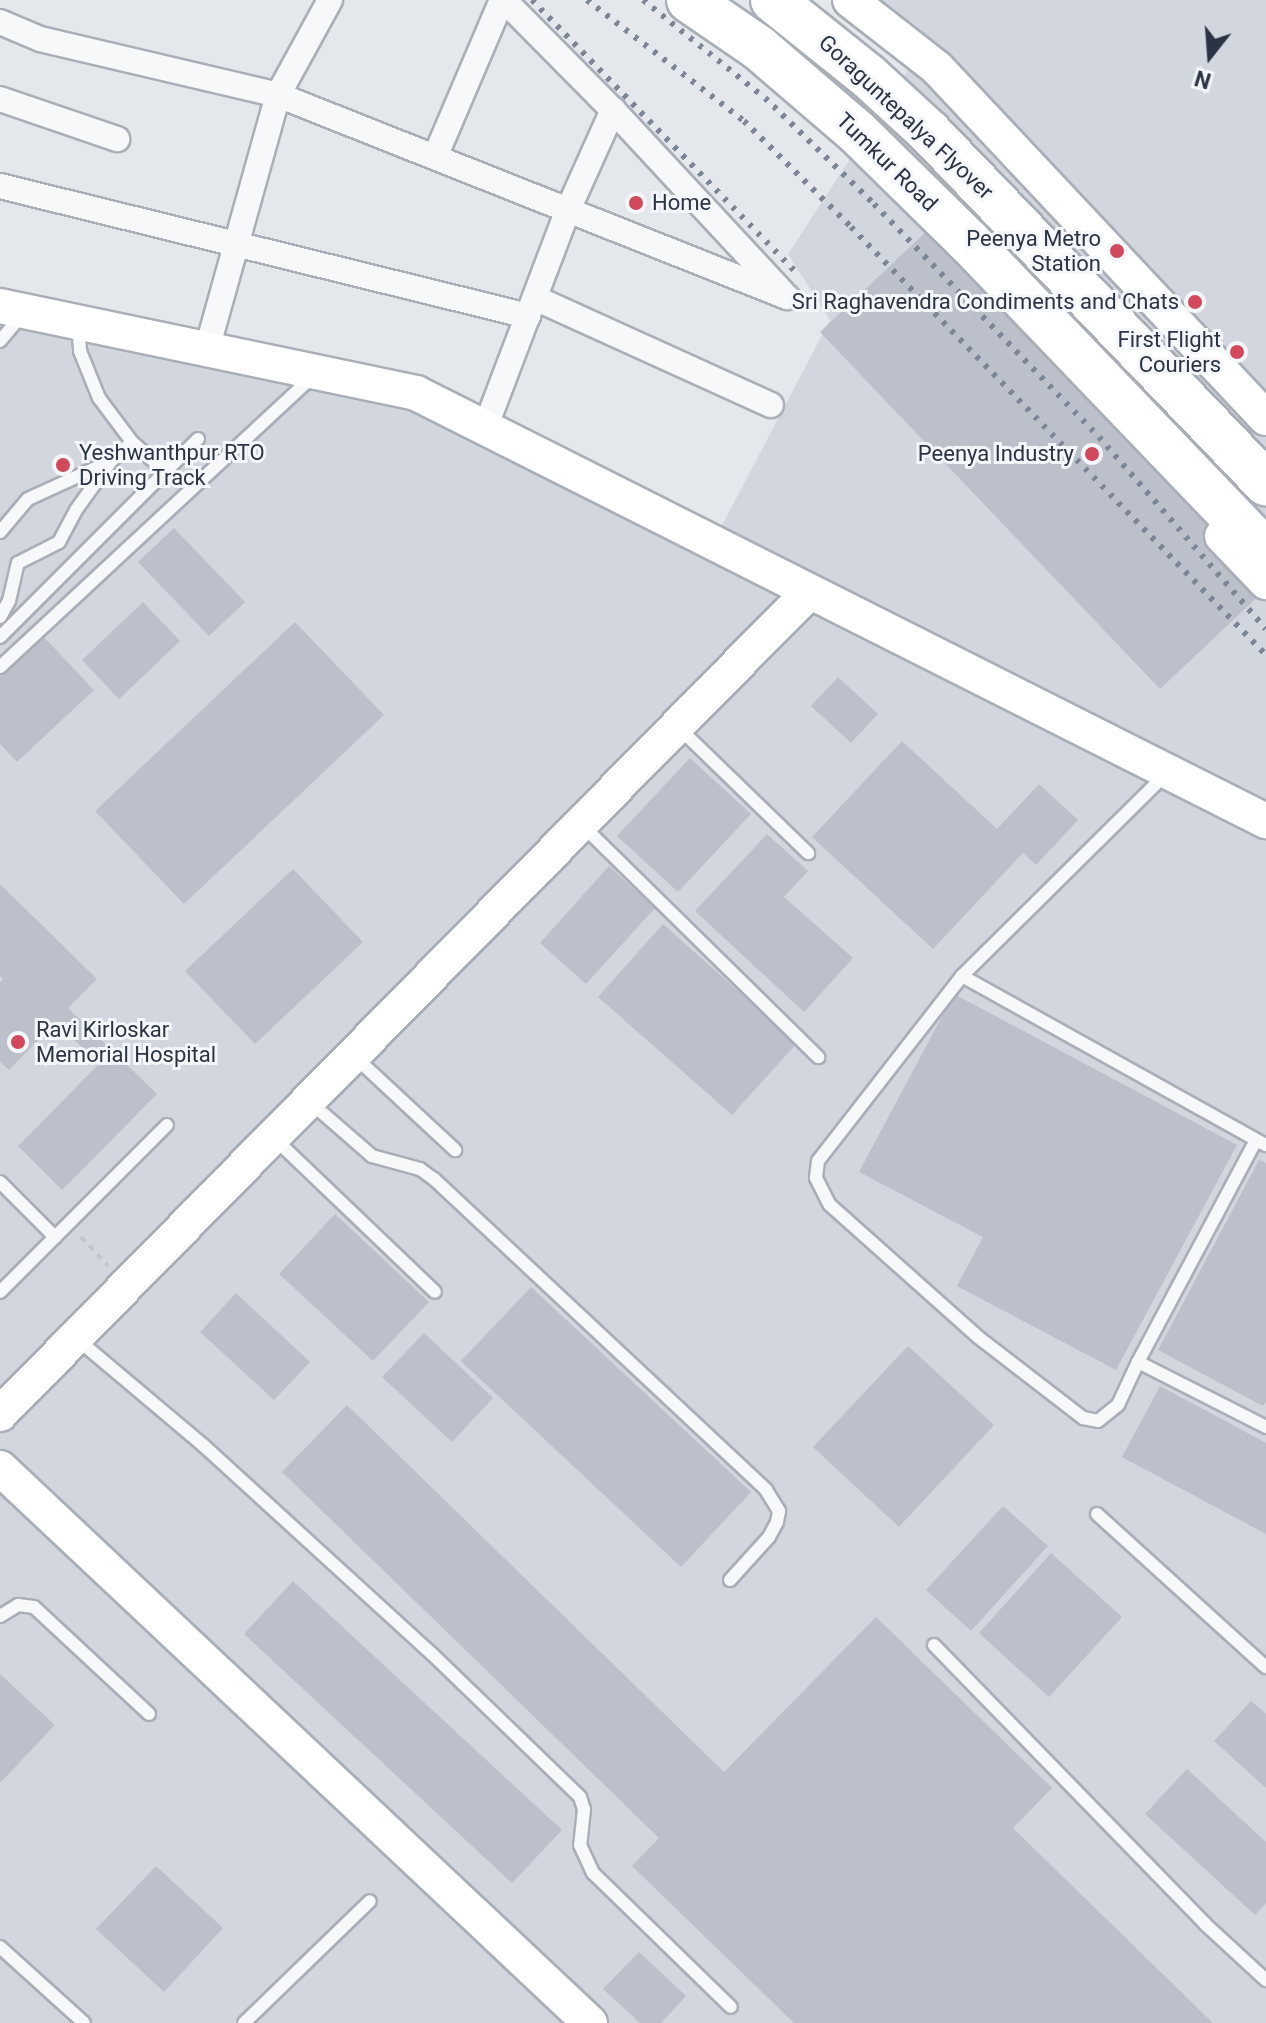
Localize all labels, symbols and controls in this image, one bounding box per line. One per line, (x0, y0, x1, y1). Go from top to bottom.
north arrow (1170, 16, 1250, 96)
street label: Goraguntepalya Flyover (813, 29, 999, 205)
text: N (1192, 65, 1214, 94)
street label: Tumkur Road (831, 107, 943, 217)
place label: Home (652, 190, 711, 216)
marker: Home (627, 194, 645, 212)
place label: Peenya Metro Station (966, 225, 1101, 276)
marker: Peenya Metro Station (1108, 242, 1126, 260)
place label: Sri Raghavendra Condiments and Chats (792, 289, 1179, 315)
marker: Sri Raghavendra Condiments and Chats (1186, 293, 1204, 311)
place label: First Flight Couriers (1117, 326, 1221, 378)
marker: First Flight Couriers (1228, 343, 1246, 361)
place label: Yeshwanthpur RTO Driving Track (79, 439, 265, 490)
place label: Peenya Industry (918, 441, 1074, 467)
marker: Peenya Industry (1081, 443, 1103, 465)
marker: Yeshwanthpur RTO Driving Track (54, 456, 72, 474)
place label: Ravi Kirloskar Memorial Hospital (36, 1016, 216, 1068)
marker: Ravi Kirloskar Memorial Hospital (7, 1031, 29, 1053)

